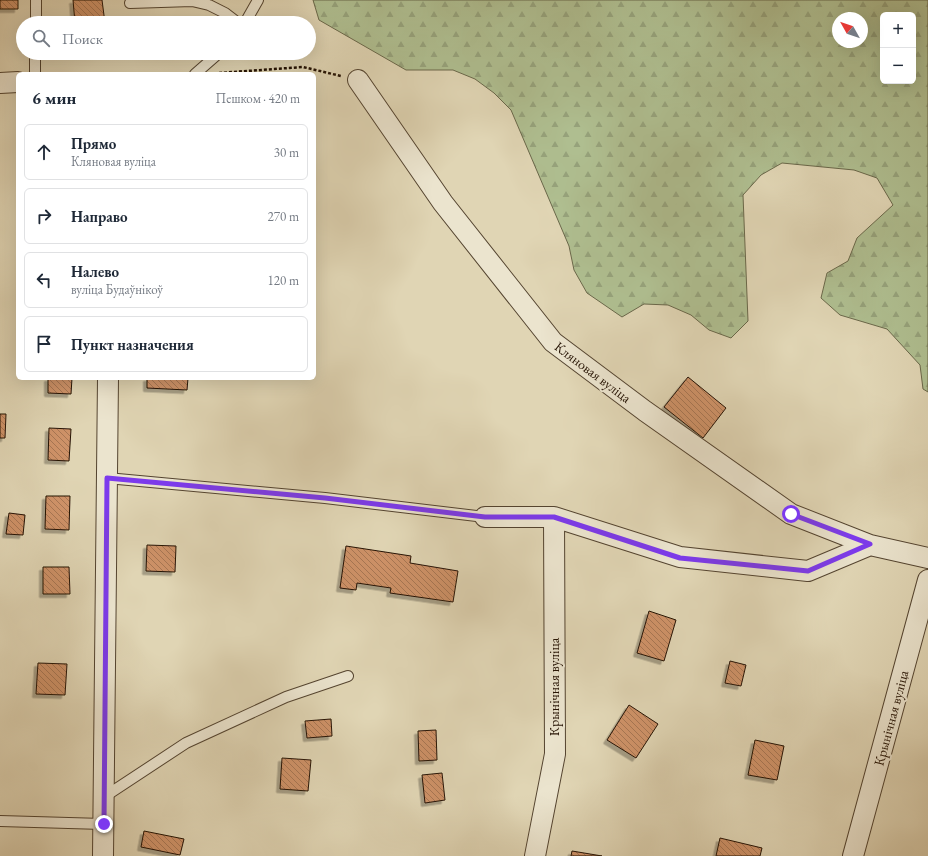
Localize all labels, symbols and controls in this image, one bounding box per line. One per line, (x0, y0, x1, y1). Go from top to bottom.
north arrow (832, 12, 868, 48)
map controls (880, 12, 916, 84)
button: + (880, 12, 916, 48)
search box (16, 16, 316, 60)
icon: search (30, 27, 52, 49)
text: Поиск (62, 29, 103, 48)
button: − (880, 48, 916, 84)
text: 6 мин (32, 87, 76, 109)
text: Пешком · 420 m (216, 90, 300, 107)
text: Прямо (71, 134, 116, 153)
icon: ahead (33, 141, 55, 163)
text: 30 m (274, 144, 299, 161)
text: Кляновая вуліца (71, 153, 156, 170)
icon: right (33, 205, 55, 227)
text: Направо (71, 207, 128, 226)
text: 270 m (268, 208, 299, 225)
text: Налево (71, 262, 119, 281)
icon: left (33, 269, 55, 291)
text: 120 m (268, 272, 299, 289)
text: вуліца Будаўнікоў (71, 281, 163, 298)
icon: arrive (33, 333, 55, 355)
text: Пункт назначения (71, 335, 194, 354)
street label: Кляновая вуліца (551, 337, 635, 407)
route start (782, 505, 800, 523)
street label: Крынічная вуліца (545, 637, 563, 736)
street label: Крынічная вуліца (870, 668, 913, 768)
route end (95, 815, 113, 833)

